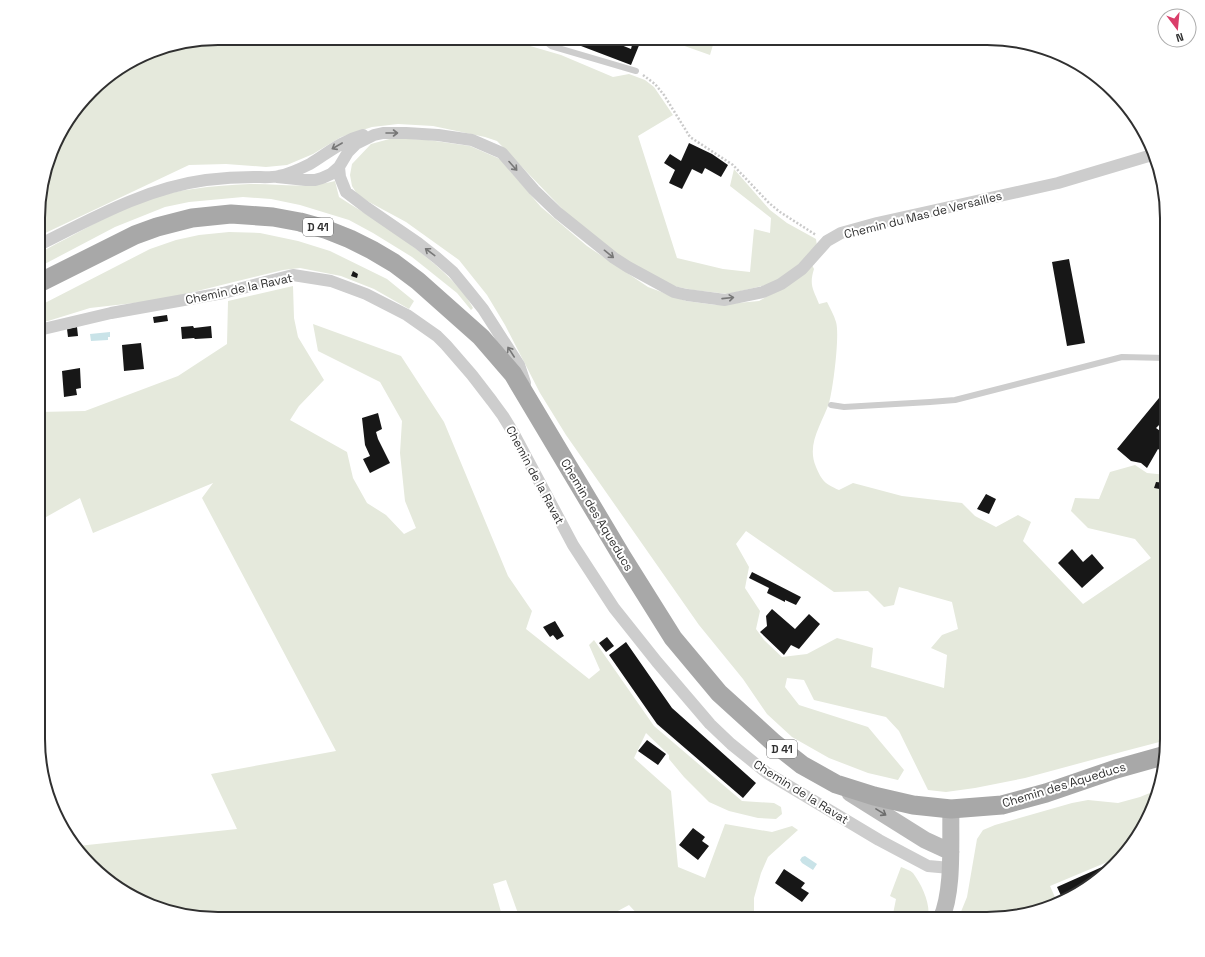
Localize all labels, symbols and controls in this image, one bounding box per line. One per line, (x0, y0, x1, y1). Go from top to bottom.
north arrow (1157, 8, 1197, 48)
text: N (1174, 30, 1185, 45)
one-way arrow (385, 129, 398, 137)
one-way arrow (331, 143, 343, 151)
one-way arrow (509, 161, 518, 171)
street label: Chemin du Mas de Versailles (842, 188, 1004, 242)
road number: D 41 (303, 218, 333, 236)
one-way arrow (424, 248, 435, 256)
one-way arrow (603, 249, 614, 258)
street label: Chemin de la Ravat (184, 270, 294, 308)
one-way arrow (721, 295, 734, 302)
one-way arrow (506, 347, 515, 358)
street label: Chemin de la Ravat (502, 423, 568, 527)
street label: Chemin des Aqueducs (557, 456, 637, 574)
road number: D 41 (767, 740, 797, 758)
street label: Chemin de la Ravat (750, 756, 852, 828)
street label: Chemin des Aqueducs (1000, 759, 1128, 811)
one-way arrow (875, 809, 887, 817)

